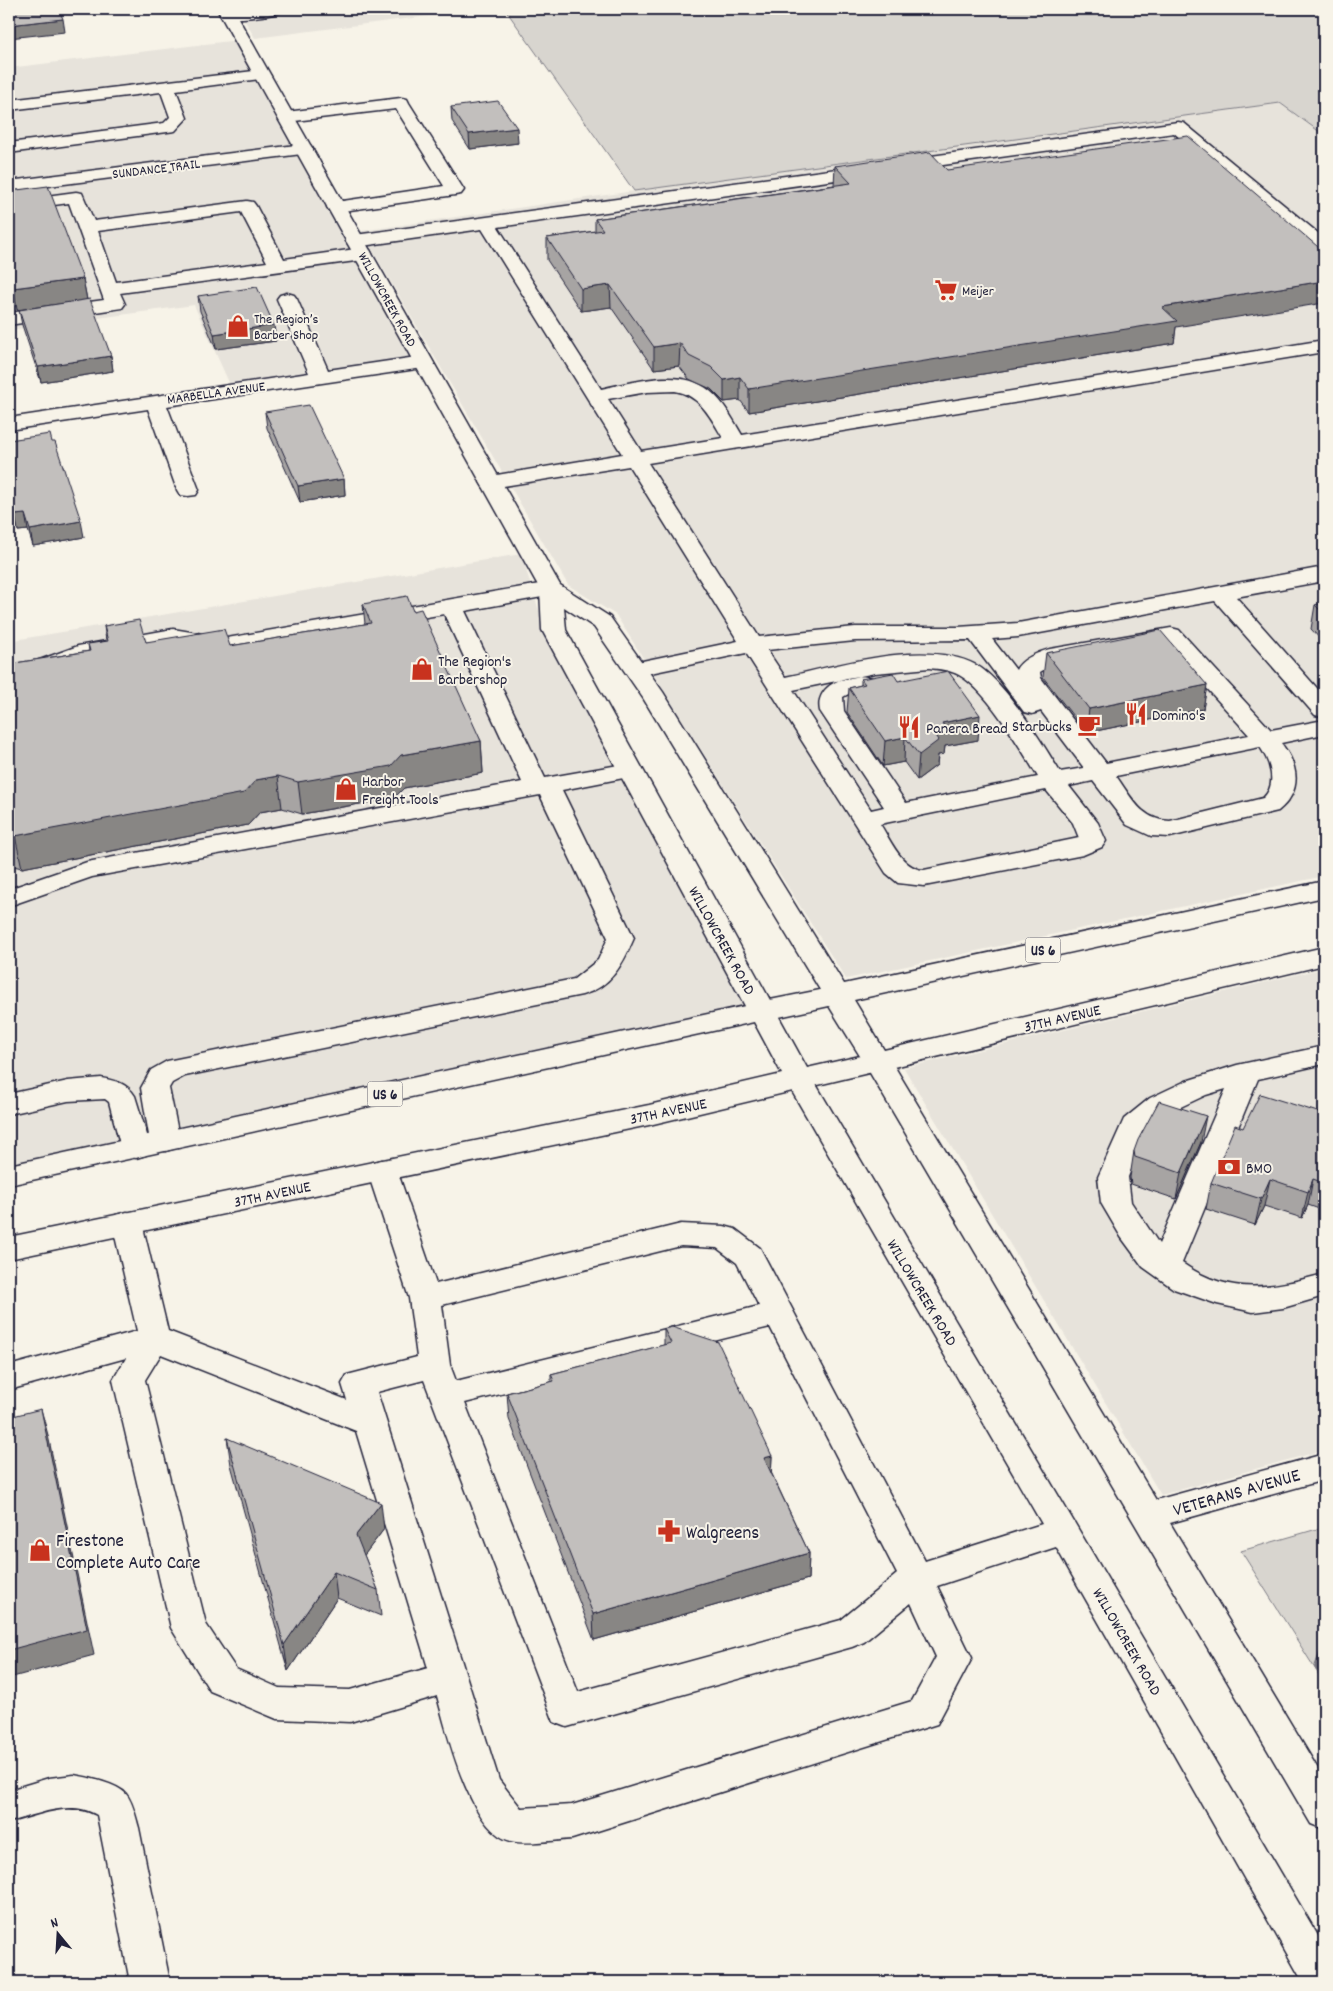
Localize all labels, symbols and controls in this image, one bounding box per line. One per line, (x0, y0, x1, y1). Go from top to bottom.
street label: SUNDANCE TRAIL (111, 155, 202, 185)
street label: WILLOWCREEK ROAD (352, 249, 421, 351)
supermarket icon: Meijer (933, 277, 959, 303)
place label: Meijer (962, 282, 995, 302)
place label: The Region’s Barber Shop (254, 310, 319, 346)
shop icon: The Region’s Barber Shop (225, 313, 251, 339)
street label: MARBELLA AVENUE (166, 377, 267, 411)
place label: The Region's Barbershop (438, 651, 512, 692)
shop icon: The Region's Barbershop (409, 656, 435, 682)
restaurant icon: Domino's (1123, 701, 1149, 727)
place label: Domino's (1152, 705, 1206, 728)
cafe icon: Starbucks (1076, 712, 1102, 738)
restaurant icon: Panera Bread (896, 714, 922, 740)
place label: Starbucks (1012, 716, 1072, 739)
place label: Panera Bread (926, 718, 1008, 741)
place label: Harbor Freight Tools (362, 771, 439, 812)
shop icon: Harbor Freight Tools (333, 776, 359, 802)
street label: WILLOWCREEK ROAD (681, 883, 760, 1000)
road number: US 6 (1026, 938, 1060, 962)
street label: 37TH AVENUE (1022, 999, 1104, 1039)
road number: US 6 (368, 1082, 402, 1106)
street label: 37TH AVENUE (628, 1093, 710, 1132)
bank icon: BMO (1216, 1154, 1242, 1180)
place label: BMO (1246, 1158, 1272, 1181)
street label: 37TH AVENUE (232, 1176, 314, 1215)
street label: WILLOWCREEK ROAD (880, 1236, 962, 1351)
street label: VETERANS AVENUE (1170, 1463, 1304, 1525)
pharmacy icon: Walgreens (656, 1518, 682, 1544)
place label: Walgreens (686, 1521, 759, 1548)
place label: Firestone Complete Auto Care (56, 1529, 200, 1578)
shop icon: Firestone Complete Auto Care (27, 1537, 53, 1563)
street label: WILLOWCREEK ROAD (1086, 1584, 1166, 1700)
north arrow (32, 1908, 82, 1958)
text: N (48, 1913, 61, 1934)

